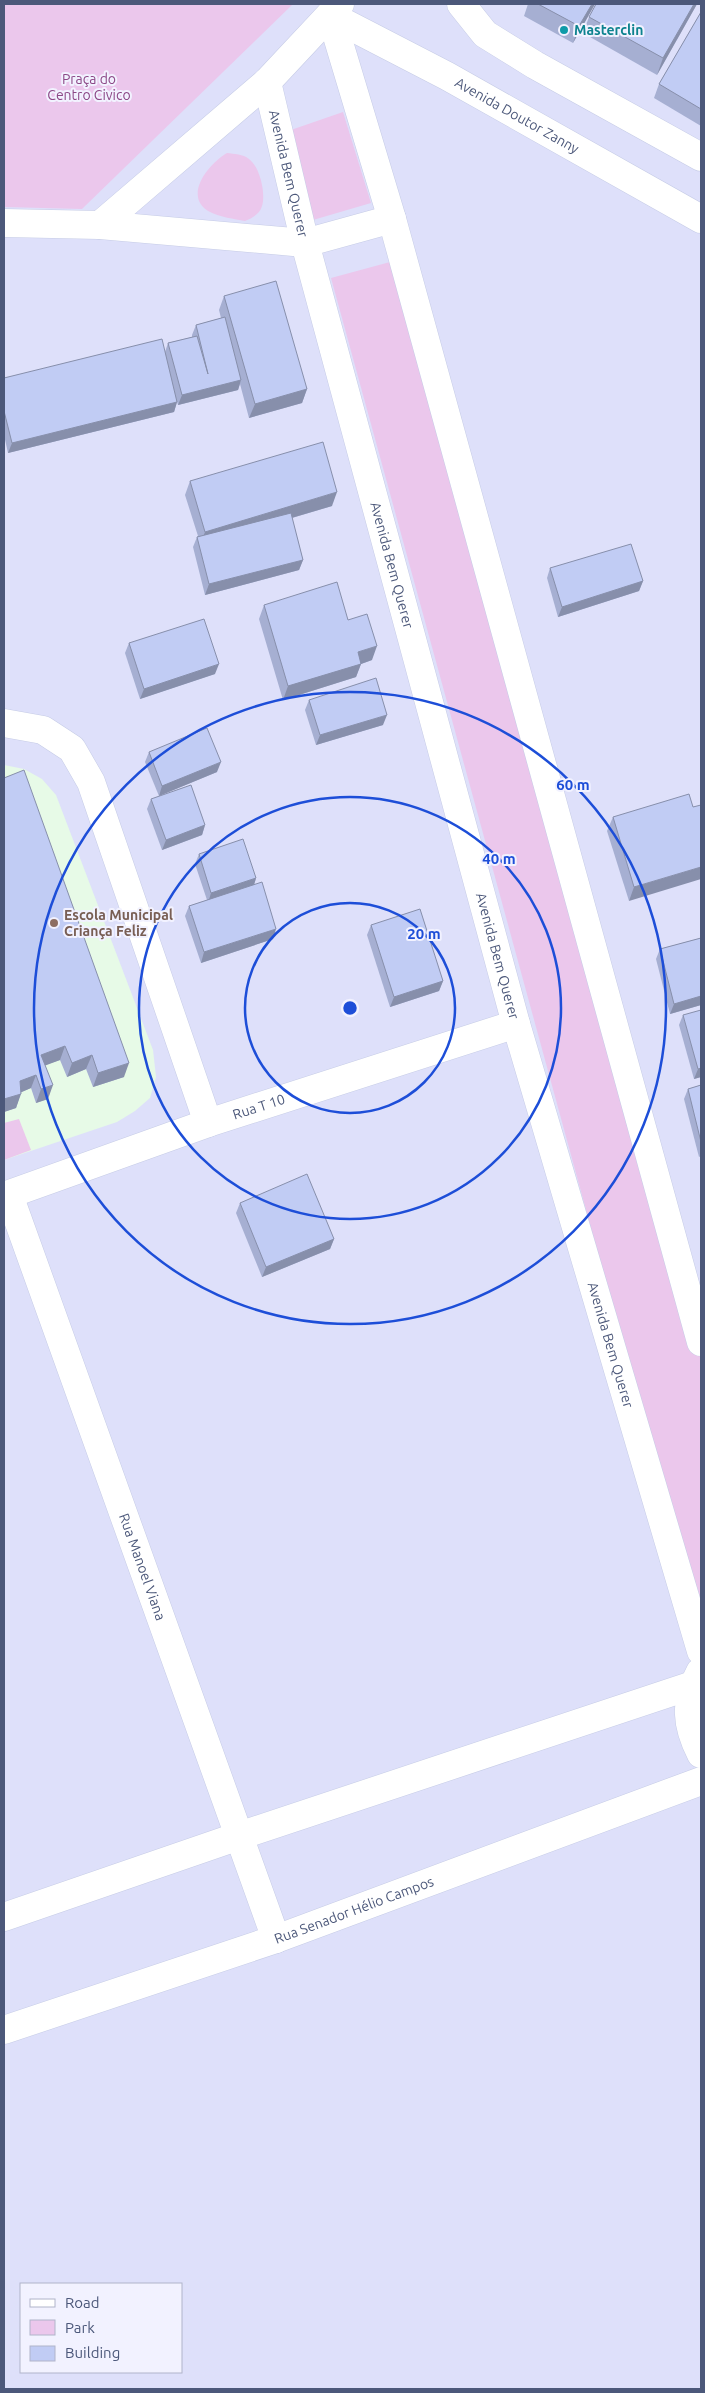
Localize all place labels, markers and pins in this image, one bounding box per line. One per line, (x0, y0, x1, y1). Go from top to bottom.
place label: Masterclin (574, 22, 643, 38)
marker: Masterclin (558, 24, 570, 36)
place label: Escola Municipal Criança Feliz (64, 907, 173, 940)
marker: Escola Municipal Criança Feliz (48, 917, 60, 929)
centre of rings (341, 999, 359, 1017)

